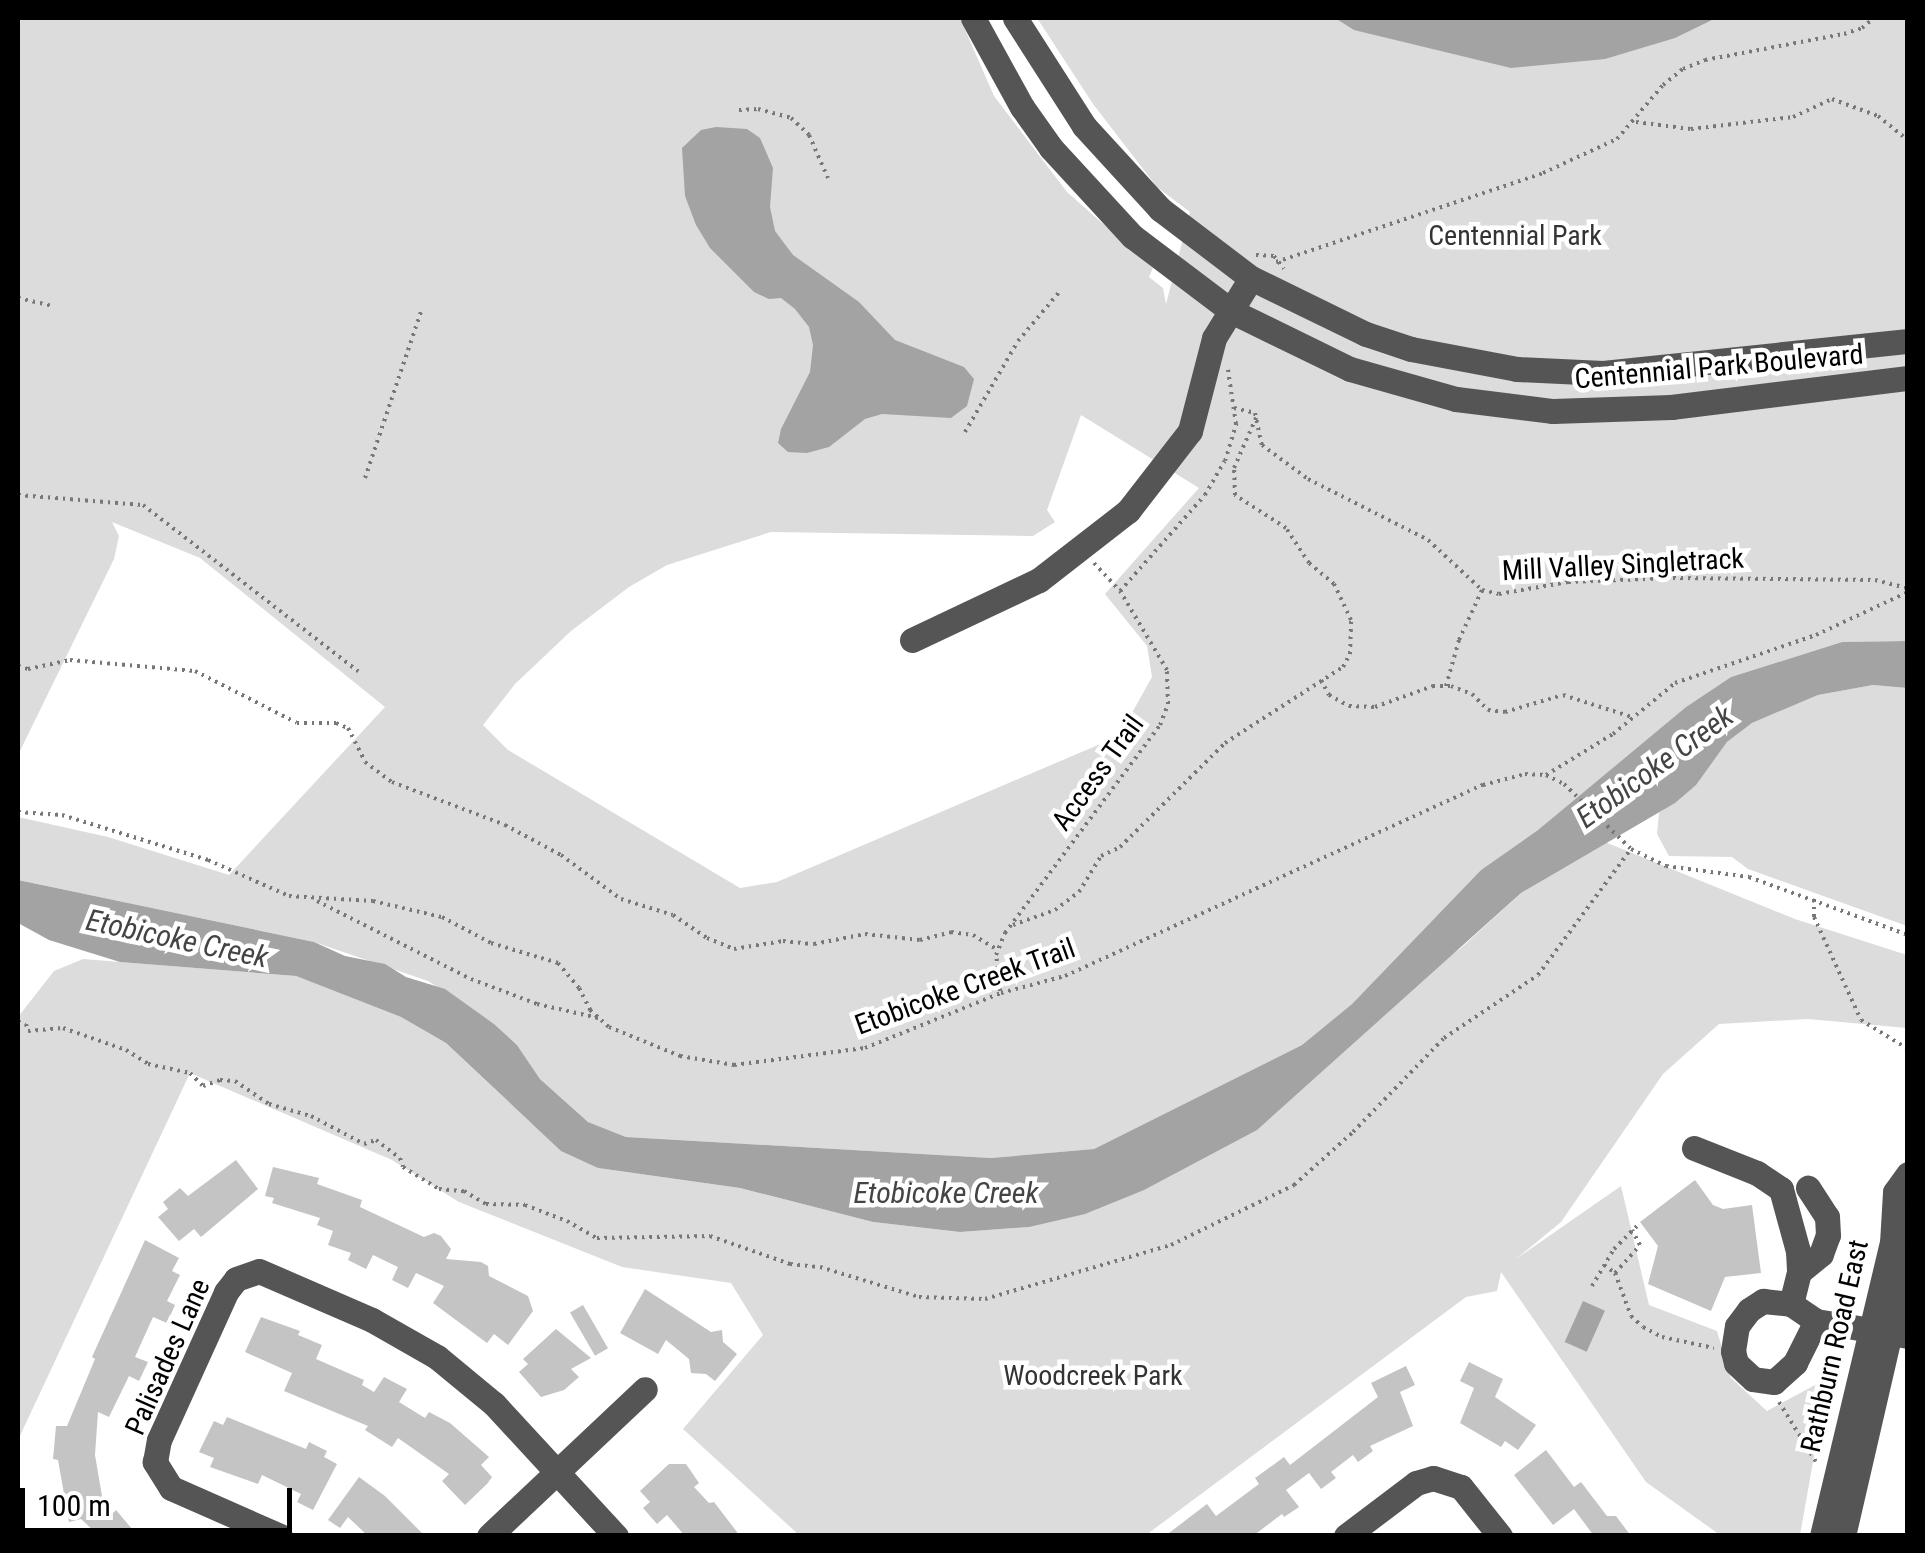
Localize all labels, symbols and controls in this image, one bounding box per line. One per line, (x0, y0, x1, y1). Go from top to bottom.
park label: Centennial Park (1428, 219, 1602, 253)
street label: Centennial Park Boulevard (1573, 338, 1865, 396)
street label: Mill Valley Singletrack (1501, 542, 1745, 588)
water label: Etobicoke Creek (1569, 698, 1741, 836)
street label: Access Trail (1045, 709, 1151, 837)
water label: Etobicoke Creek (83, 902, 271, 976)
street label: Etobicoke Creek Trail (850, 931, 1080, 1043)
water label: Etobicoke Creek (853, 1175, 1039, 1211)
street label: Rathburn Road East (1794, 1237, 1876, 1455)
street label: Palisades Lane (119, 1274, 217, 1440)
park label: Woodcreek Park (1003, 1359, 1183, 1393)
scale bar (25, 1468, 298, 1530)
text: 100 m (37, 1488, 111, 1523)

